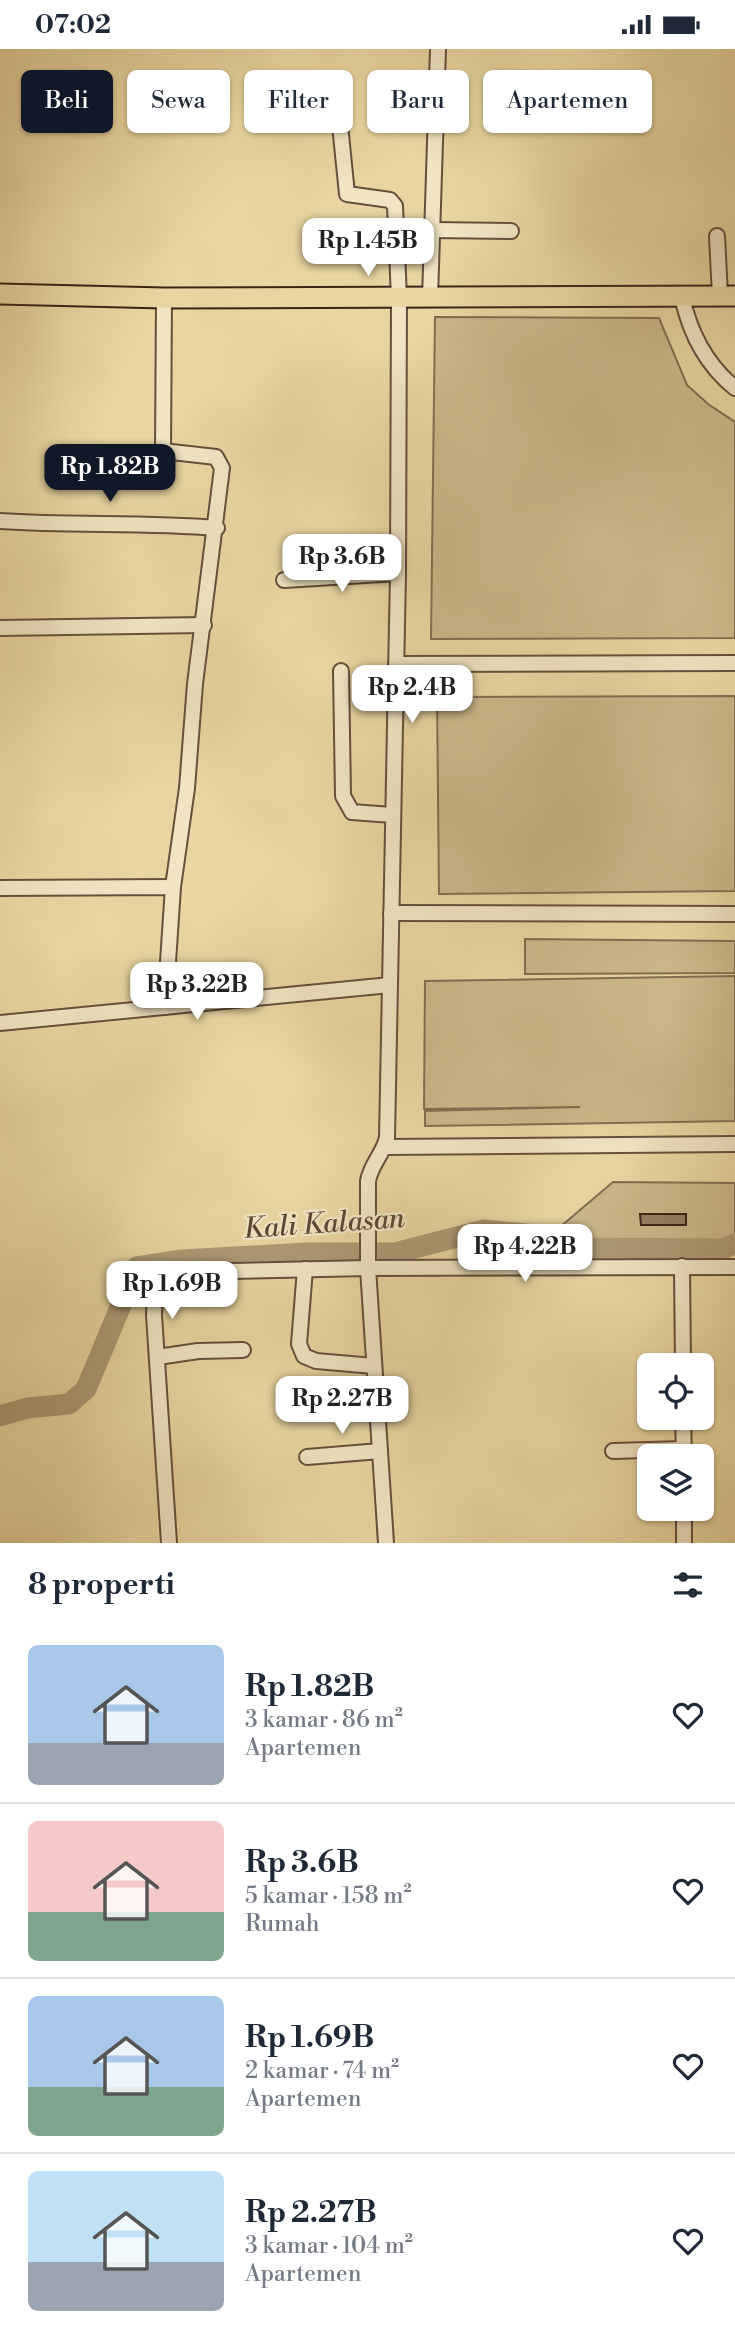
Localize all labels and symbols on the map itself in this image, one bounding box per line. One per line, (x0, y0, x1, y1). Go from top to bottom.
pin: Rp 1.45B (296, 219, 440, 278)
pin: Rp 1.82B (38, 445, 182, 504)
pin: Rp 3.6B (277, 535, 407, 594)
pin: Rp 2.4B (347, 665, 477, 725)
pin: Rp 3.22B (125, 963, 269, 1022)
water label: Kali Kalasan (242, 1201, 406, 1247)
pin: Rp 4.22B (453, 1225, 597, 1284)
pin: Rp 1.69B (100, 1261, 244, 1321)
pin: Rp 2.27B (270, 1377, 414, 1436)

